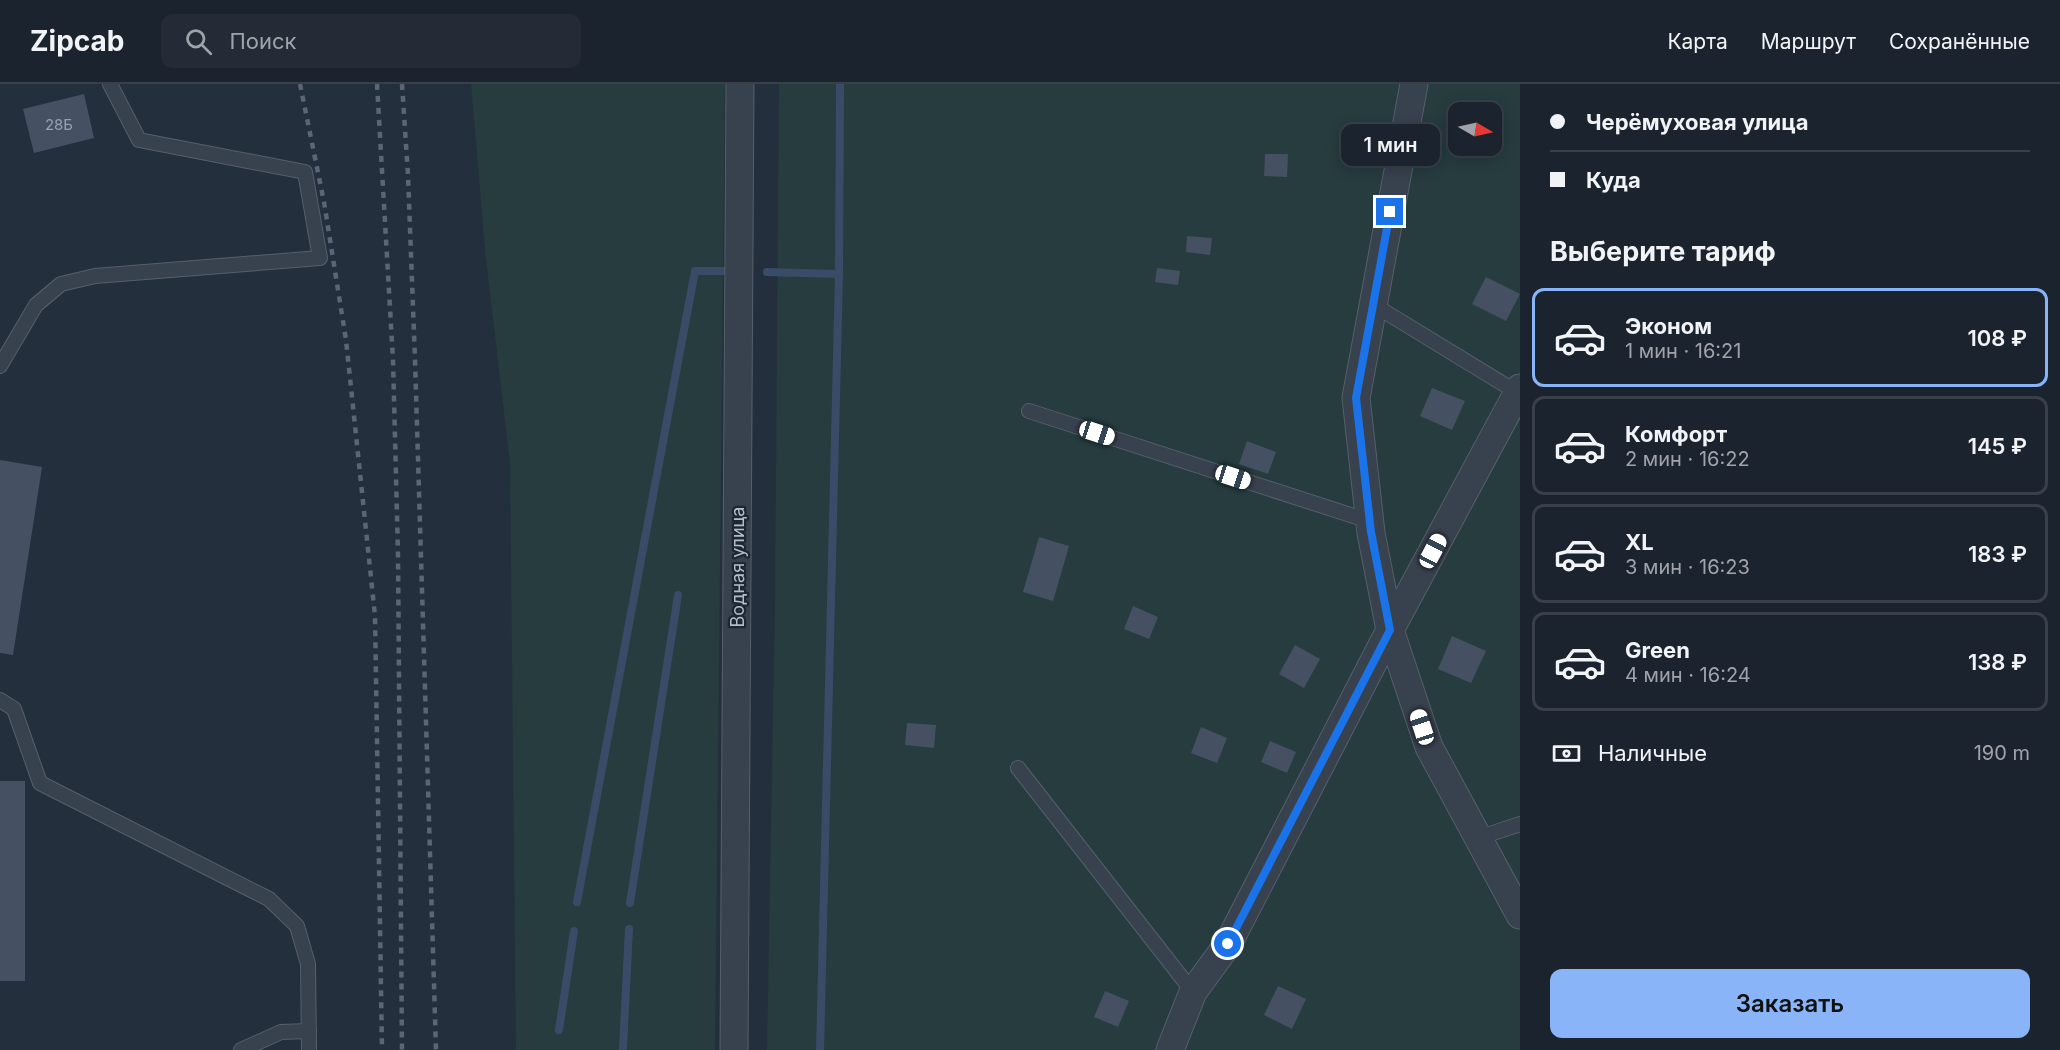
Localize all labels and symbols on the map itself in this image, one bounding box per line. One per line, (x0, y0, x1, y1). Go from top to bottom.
north arrow (1448, 102, 1502, 156)
house number: 28Б (45, 115, 73, 134)
callout: 1 мин (1340, 125, 1440, 167)
route end (1376, 198, 1403, 225)
car (1077, 419, 1117, 447)
car (1213, 463, 1253, 491)
street label: Водная улица (727, 507, 748, 627)
car (1417, 531, 1449, 571)
car (1408, 707, 1436, 747)
route start (1214, 930, 1241, 957)

